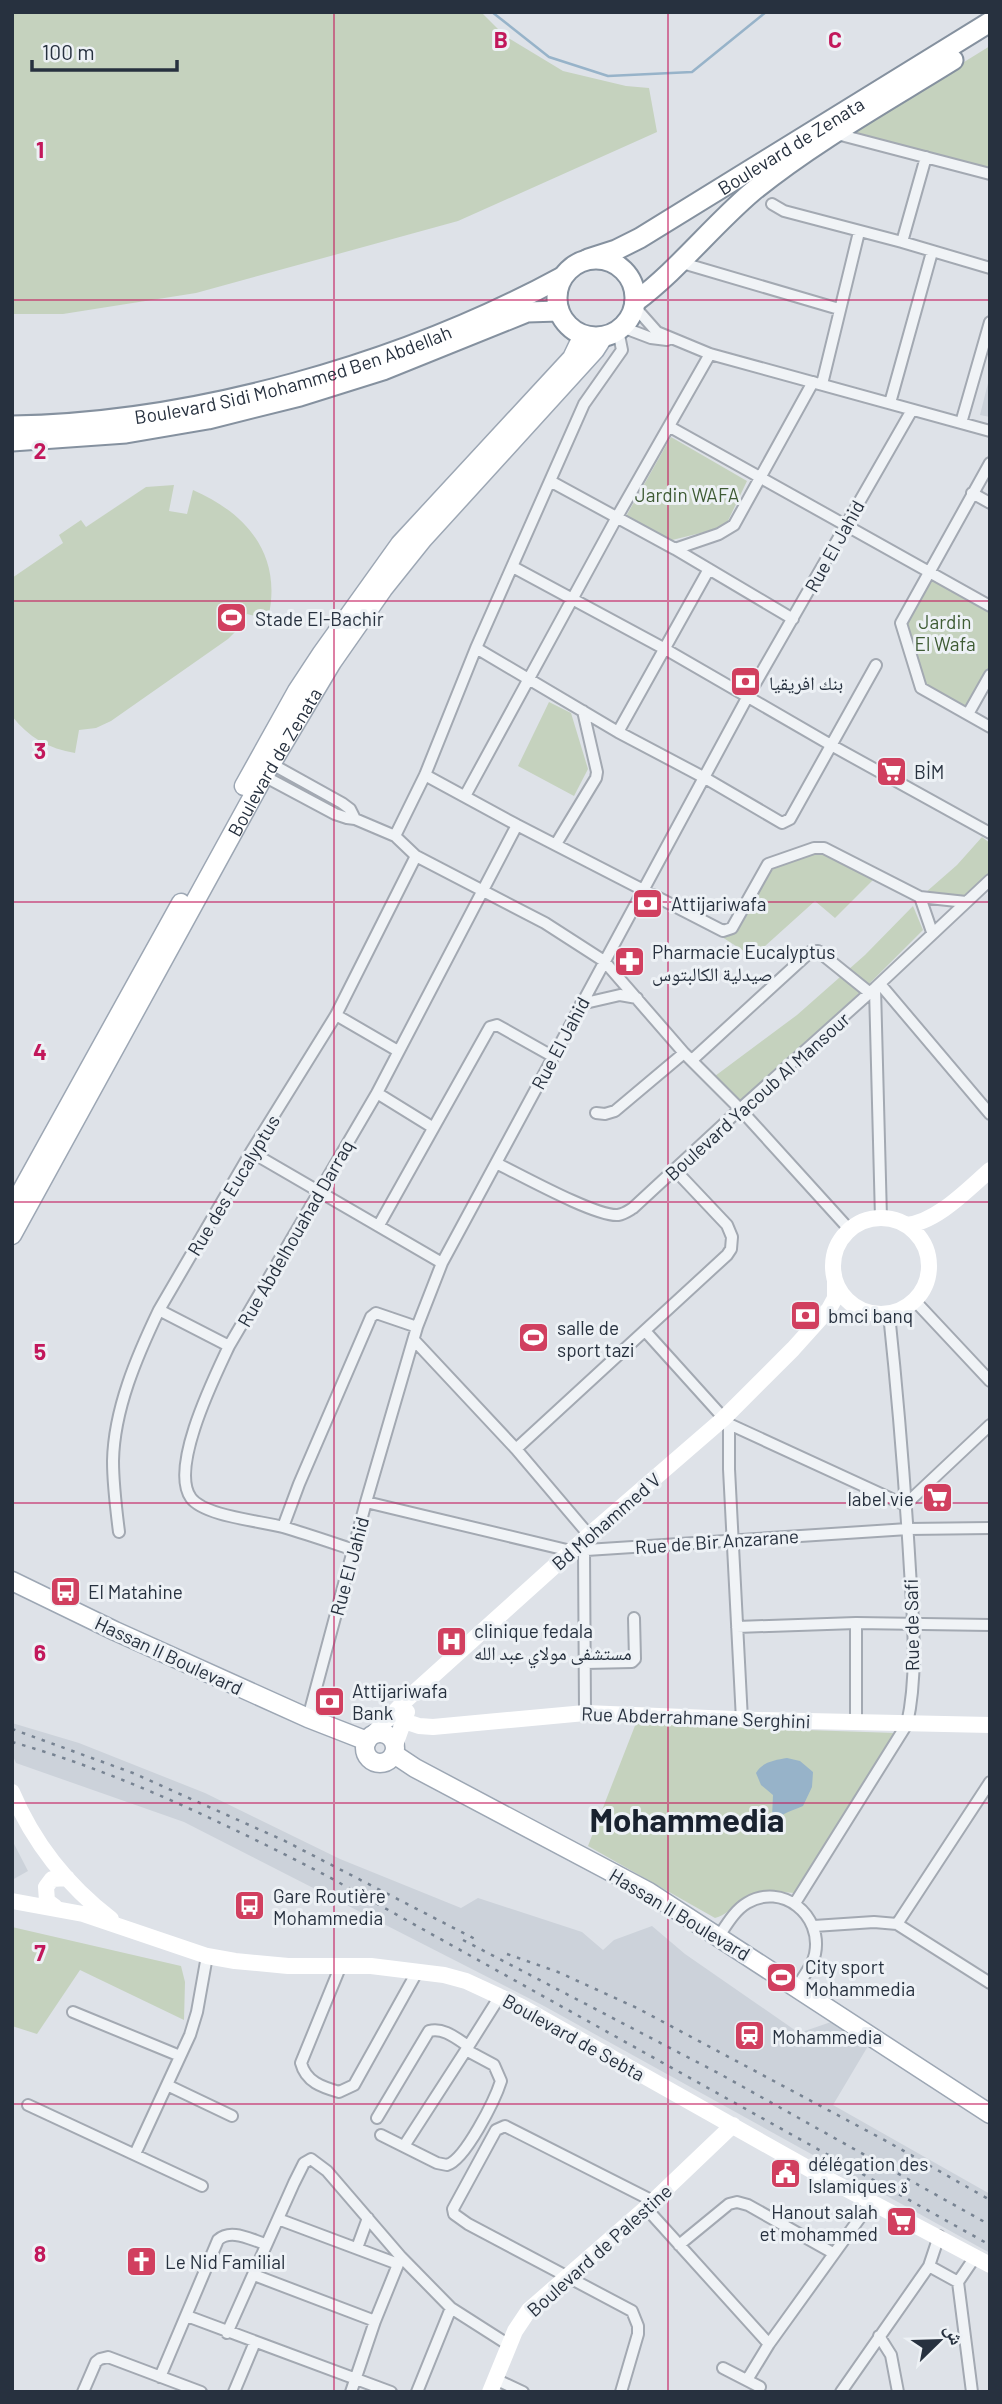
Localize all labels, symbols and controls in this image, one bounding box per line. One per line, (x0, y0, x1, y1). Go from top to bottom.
text: B (494, 25, 508, 53)
text: C (828, 25, 842, 53)
scale bar (32, 28, 177, 72)
text: 100 m (42, 39, 95, 64)
street label: Boulevard de Zenata (713, 91, 868, 199)
text: 1 (36, 135, 44, 163)
street label: Boulevard Sidi Mohammed Ben Abdellah (133, 319, 455, 428)
text: 2 (34, 436, 46, 464)
park label: Jardin WAFA (635, 483, 739, 506)
street label: Rue El Jahid (799, 496, 869, 596)
sports icon: Stade El-Bachir (215, 601, 249, 635)
place label: Stade El-Bachir (255, 607, 384, 630)
park label: Jardin El Wafa (914, 610, 976, 655)
bank icon: بنك افريقيا (729, 665, 763, 699)
place label: بنك افريقيا (769, 671, 843, 695)
street label: Boulevard de Zenata (222, 683, 326, 840)
text: 3 (34, 736, 46, 764)
supermarket icon: BİM (874, 754, 908, 788)
place label: BİM (914, 760, 944, 783)
bank icon: Attijariwafa (631, 886, 665, 920)
place label: Attijariwafa (671, 892, 766, 915)
place label: Pharmacie Eucalyptus صيدلية الكالبتوس (652, 940, 835, 986)
pharmacy icon: Pharmacie Eucalyptus صيدلية الكالبتوس (612, 945, 646, 979)
street label: Rue El Jahid (526, 993, 594, 1093)
street label: Boulevard Yacoub Al Mansour (660, 1007, 854, 1185)
text: 4 (33, 1037, 47, 1065)
street label: Rue des Eucalyptus (182, 1110, 284, 1260)
street label: Rue Abdelhouahad Darraq (232, 1135, 358, 1331)
bank icon: bmci banq (788, 1298, 822, 1332)
place label: bmci banq (828, 1304, 913, 1327)
place label: salle de sport tazi (557, 1316, 635, 1361)
sports icon: salle de sport tazi (517, 1321, 551, 1355)
text: 5 (34, 1337, 46, 1365)
street label: Bd Mohammed V (547, 1467, 665, 1575)
supermarket icon: label vie (920, 1481, 954, 1515)
place label: label vie (847, 1487, 914, 1510)
street label: Rue El Jahid (325, 1514, 373, 1618)
street label: Rue de Bir Anzarane (634, 1524, 800, 1558)
bus stop icon: El Matahine (48, 1574, 82, 1608)
street label: Rue de Safi (899, 1579, 923, 1671)
place label: El Matahine (88, 1580, 183, 1603)
street label: Hassan II Boulevard (92, 1611, 246, 1699)
place label: clinique fedala مستشفى مولاي عبد الله (474, 1619, 632, 1668)
hospital icon: clinique fedala مستشفى مولاي عبد الله (434, 1624, 468, 1658)
text: 6 (34, 1638, 46, 1666)
place label: Attijariwafa Bank (352, 1679, 447, 1724)
bank icon: Attijariwafa Bank (312, 1684, 346, 1718)
street label: Rue Abderrahmane Serghini (581, 1702, 811, 1732)
district label: Mohammedia (590, 1799, 785, 1839)
street label: Hassan II Boulevard (606, 1863, 754, 1965)
place label: Gare Routière Mohammedia (273, 1884, 386, 1929)
bus stop icon: Gare Routière Mohammedia (233, 1889, 267, 1923)
text: 7 (34, 1938, 46, 1966)
place label: City sport Mohammedia (805, 1955, 915, 2000)
sports icon: City sport Mohammedia (765, 1960, 799, 1994)
street label: Boulevard de Sebta (499, 1988, 649, 2086)
station icon: Mohammedia (732, 2019, 766, 2053)
place label: Mohammedia (772, 2025, 882, 2048)
place label: délégation des Islamiques ة (808, 2152, 928, 2197)
public building icon: délégation des Islamiques ة (768, 2157, 802, 2191)
street label: Boulevard de Palestine (522, 2179, 676, 2321)
place label: Hanout salah et mohammed (760, 2200, 878, 2245)
supermarket icon: Hanout salah et mohammed (884, 2205, 918, 2239)
text: 8 (34, 2239, 46, 2267)
church icon: Le Nid Familial (125, 2244, 159, 2278)
place label: Le Nid Familial (165, 2250, 285, 2273)
north arrow (904, 2306, 974, 2376)
text: ش (940, 2320, 970, 2348)

